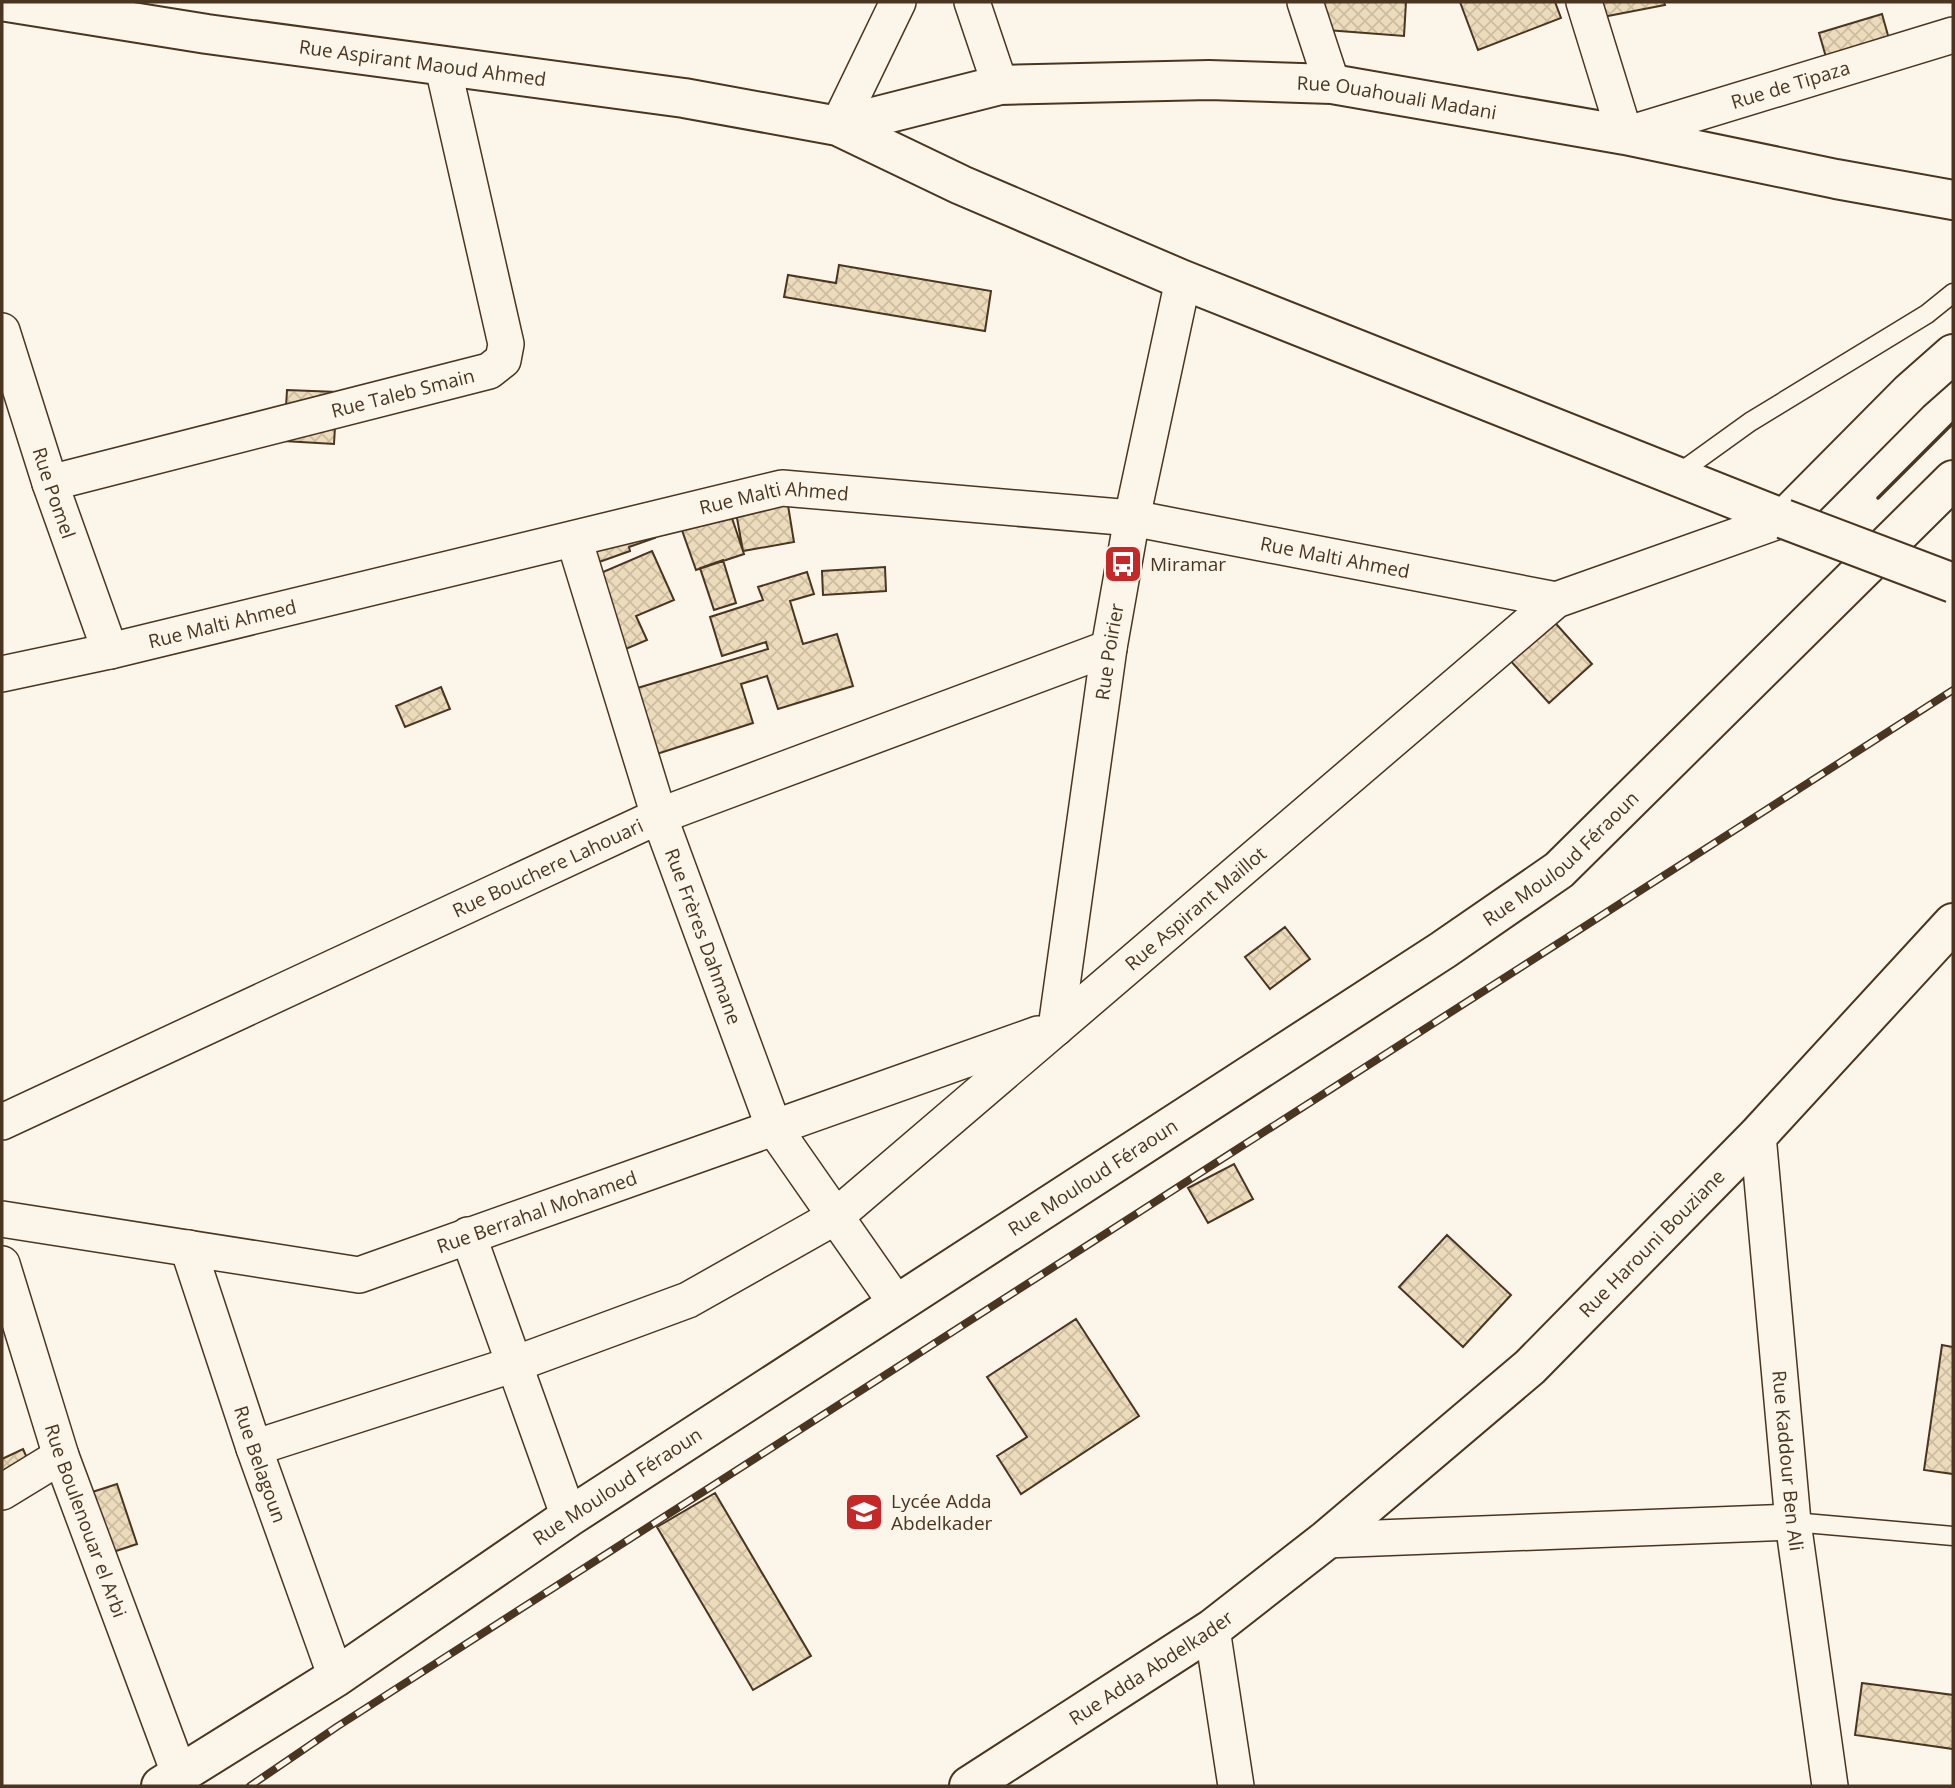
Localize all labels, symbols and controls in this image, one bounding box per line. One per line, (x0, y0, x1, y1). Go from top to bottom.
street label: Rue Aspirant Maoud Ahmed (297, 33, 548, 92)
street label: Rue de Tipaza (1728, 54, 1853, 115)
street label: Rue Ouahouali Madani (1296, 70, 1499, 125)
street label: Rue Taleb Smain (328, 362, 477, 424)
street label: Rue Pomel (27, 444, 82, 542)
street label: Rue Malti Ahmed (697, 475, 850, 521)
street label: Rue Malti Ahmed (1258, 530, 1412, 584)
bus stop icon: Miramar (1102, 543, 1144, 585)
place label: Miramar (1150, 551, 1226, 577)
street label: Rue Malti Ahmed (146, 593, 299, 654)
street label: Rue Poirier (1089, 601, 1130, 702)
street label: Rue Mouloud Féraoun (1477, 785, 1644, 932)
street label: Rue Bouchere Lahouari (448, 812, 647, 923)
street label: Rue Aspirant Maillot (1119, 840, 1272, 976)
street label: Rue Frères Dahmane (659, 844, 748, 1028)
street label: Rue Mouloud Féraoun (1003, 1113, 1182, 1242)
street label: Rue Berrahal Mohamed (433, 1164, 640, 1259)
street label: Rue Harouni Bouziane (1573, 1164, 1730, 1323)
street label: Rue Kaddour Ben Ali (1766, 1369, 1810, 1553)
street label: Rue Belagoun (228, 1402, 293, 1526)
street label: Rue Boulenouar el Arbi (39, 1421, 133, 1621)
street label: Rue Mouloud Féraoun (527, 1421, 707, 1551)
place label: Lycée Adda Abdelkader (891, 1488, 993, 1536)
school or university icon: Lycée Adda Abdelkader (843, 1491, 885, 1533)
street label: Rue Adda Abdelkader (1064, 1604, 1239, 1731)

